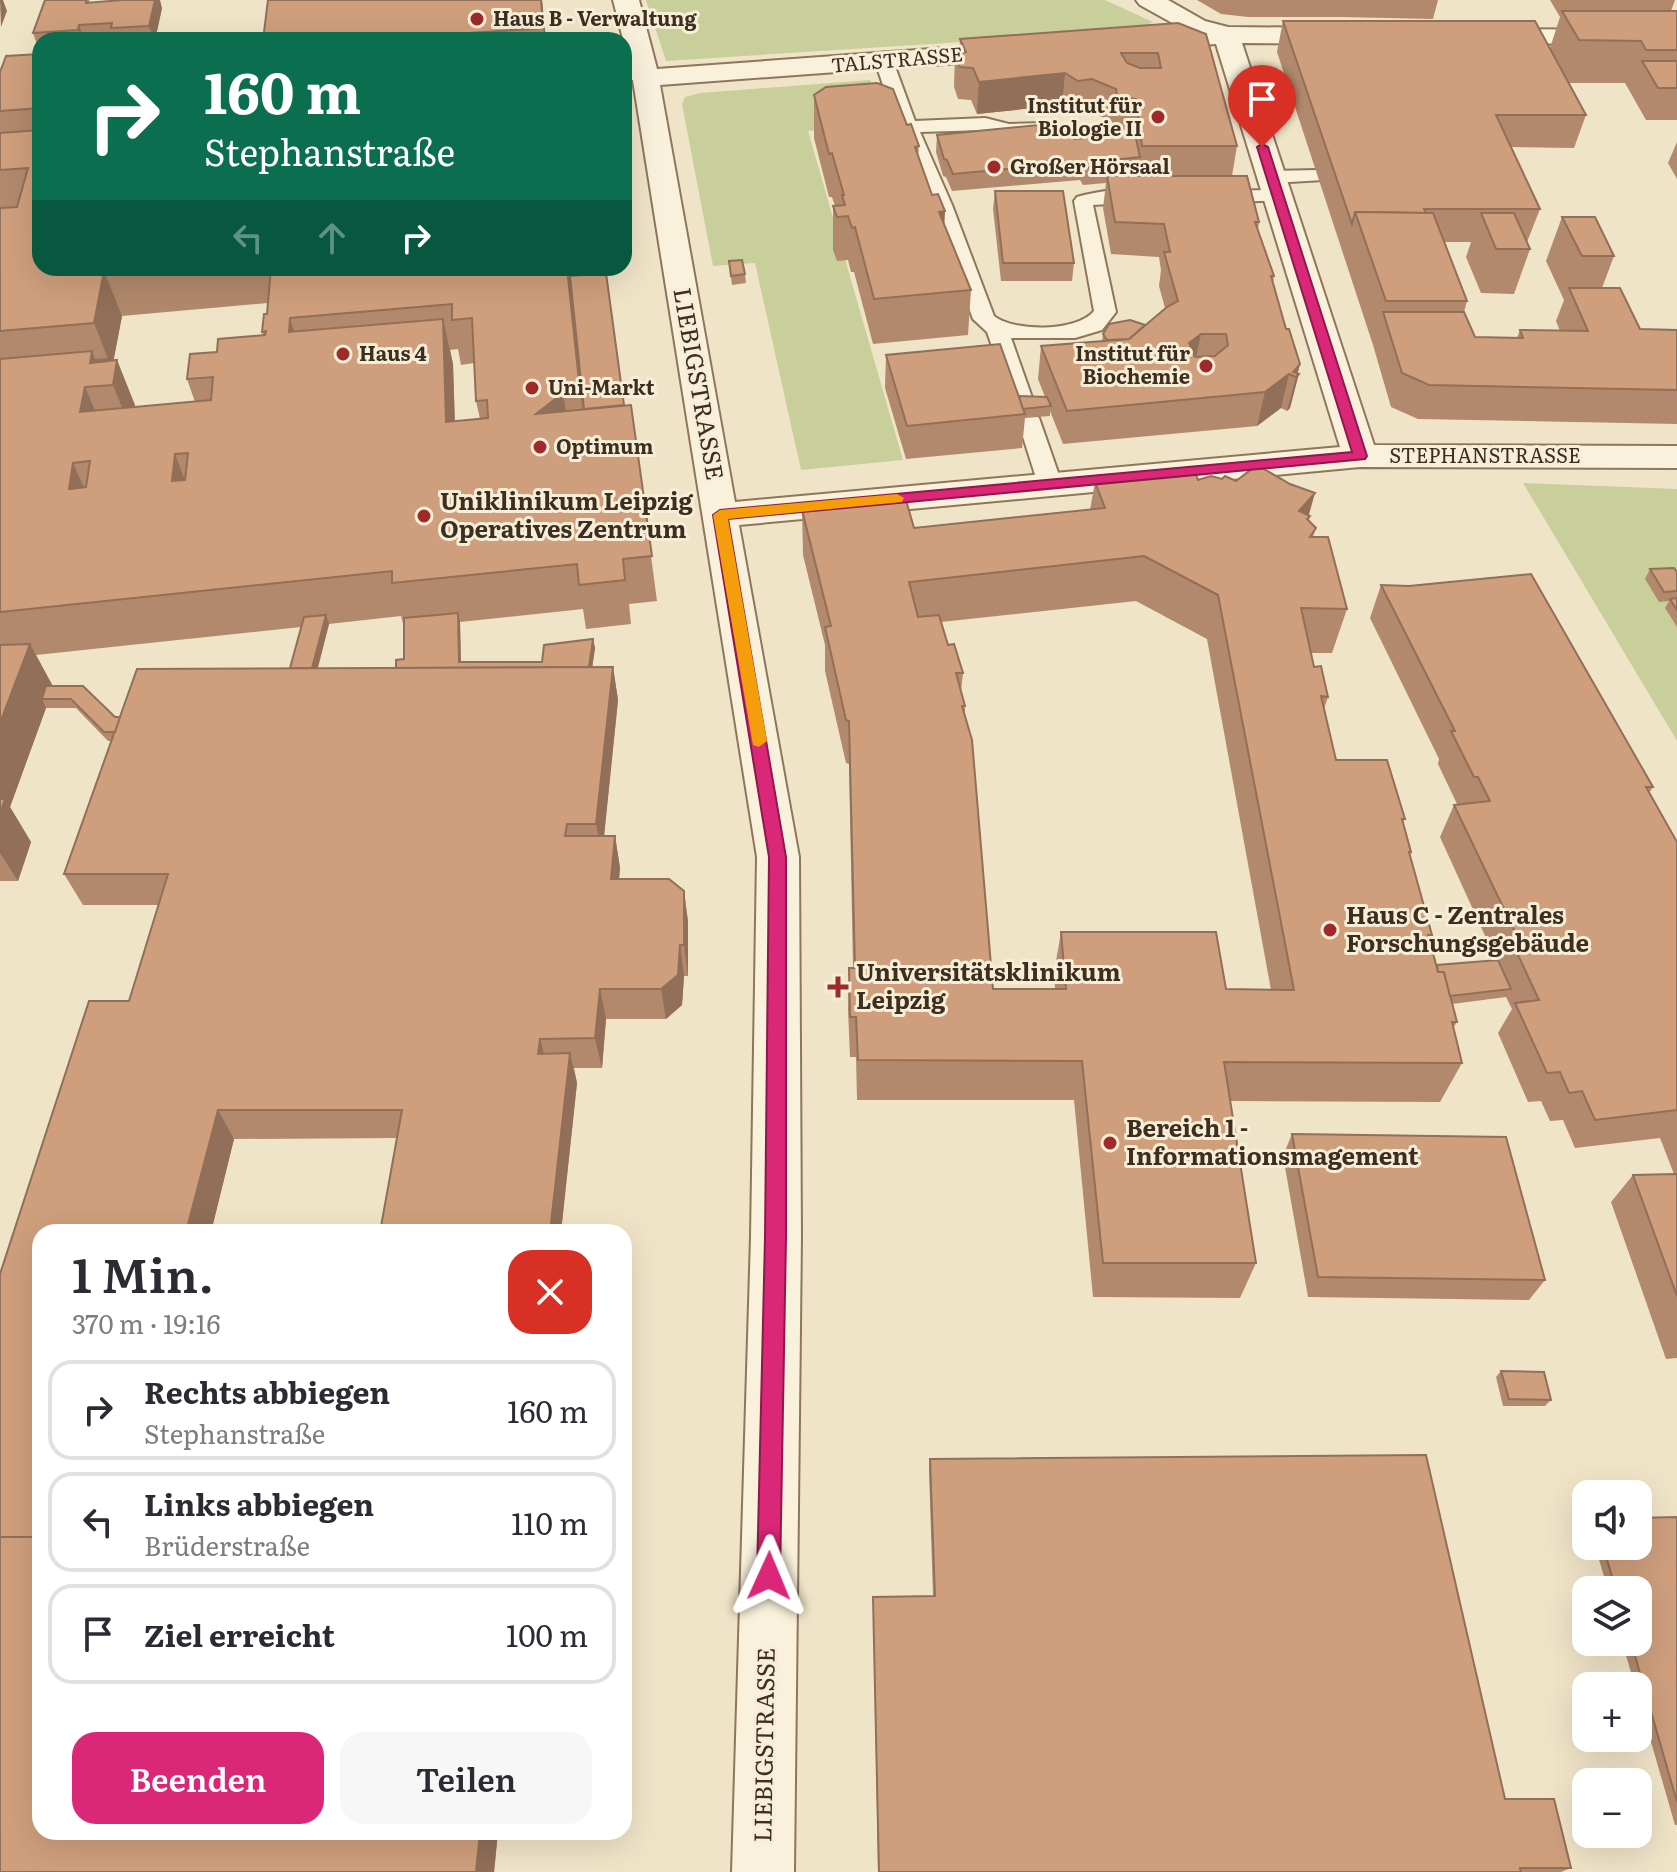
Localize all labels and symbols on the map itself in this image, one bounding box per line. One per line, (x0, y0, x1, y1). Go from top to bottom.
place label: Haus B - Verwaltung (493, 2, 697, 32)
marker: Haus B - Verwaltung (468, 10, 486, 28)
street label: TALSTRASSE (830, 37, 964, 79)
pin (1228, 65, 1296, 147)
place label: Institut für Biologie II (1027, 89, 1142, 142)
marker: Institut für Biologie II (1149, 108, 1167, 126)
place label: Großer Hörsaal (1010, 150, 1170, 180)
marker: Großer Hörsaal (985, 158, 1003, 176)
street label: LIEBIGSTRASSE (666, 285, 735, 482)
place label: Haus 4 (359, 337, 427, 367)
place label: Institut für Biochemie (1075, 337, 1190, 390)
marker: Haus 4 (334, 345, 352, 363)
marker: Institut für Biochemie (1197, 357, 1215, 375)
place label: Uni-Markt (548, 371, 655, 401)
marker: Uni-Markt (523, 379, 541, 397)
place label: Optimum (556, 430, 654, 460)
marker: Optimum (531, 438, 549, 456)
street label: STEPHANSTRASSE (1389, 439, 1581, 469)
place label: Uniklinikum Leipzig Operatives Zentrum (440, 482, 694, 545)
marker: Uniklinikum Leipzig Operatives Zentrum (415, 507, 433, 525)
place label: Haus C - Zentrales Forschungsgebäude (1346, 896, 1589, 959)
marker: Haus C - Zentrales Forschungsgebäude (1321, 921, 1339, 939)
place label: Universitätsklinikum Leipzig (856, 953, 1121, 1016)
marker: Universitätsklinikum Leipzig (827, 976, 849, 998)
place label: Bereich 1 - Informationsmagement (1126, 1109, 1419, 1172)
marker: Bereich 1 - Informationsmagement (1101, 1134, 1119, 1152)
position arrow (727, 1534, 811, 1618)
street label: LIEBIGSTRASSE (743, 1647, 782, 1843)

